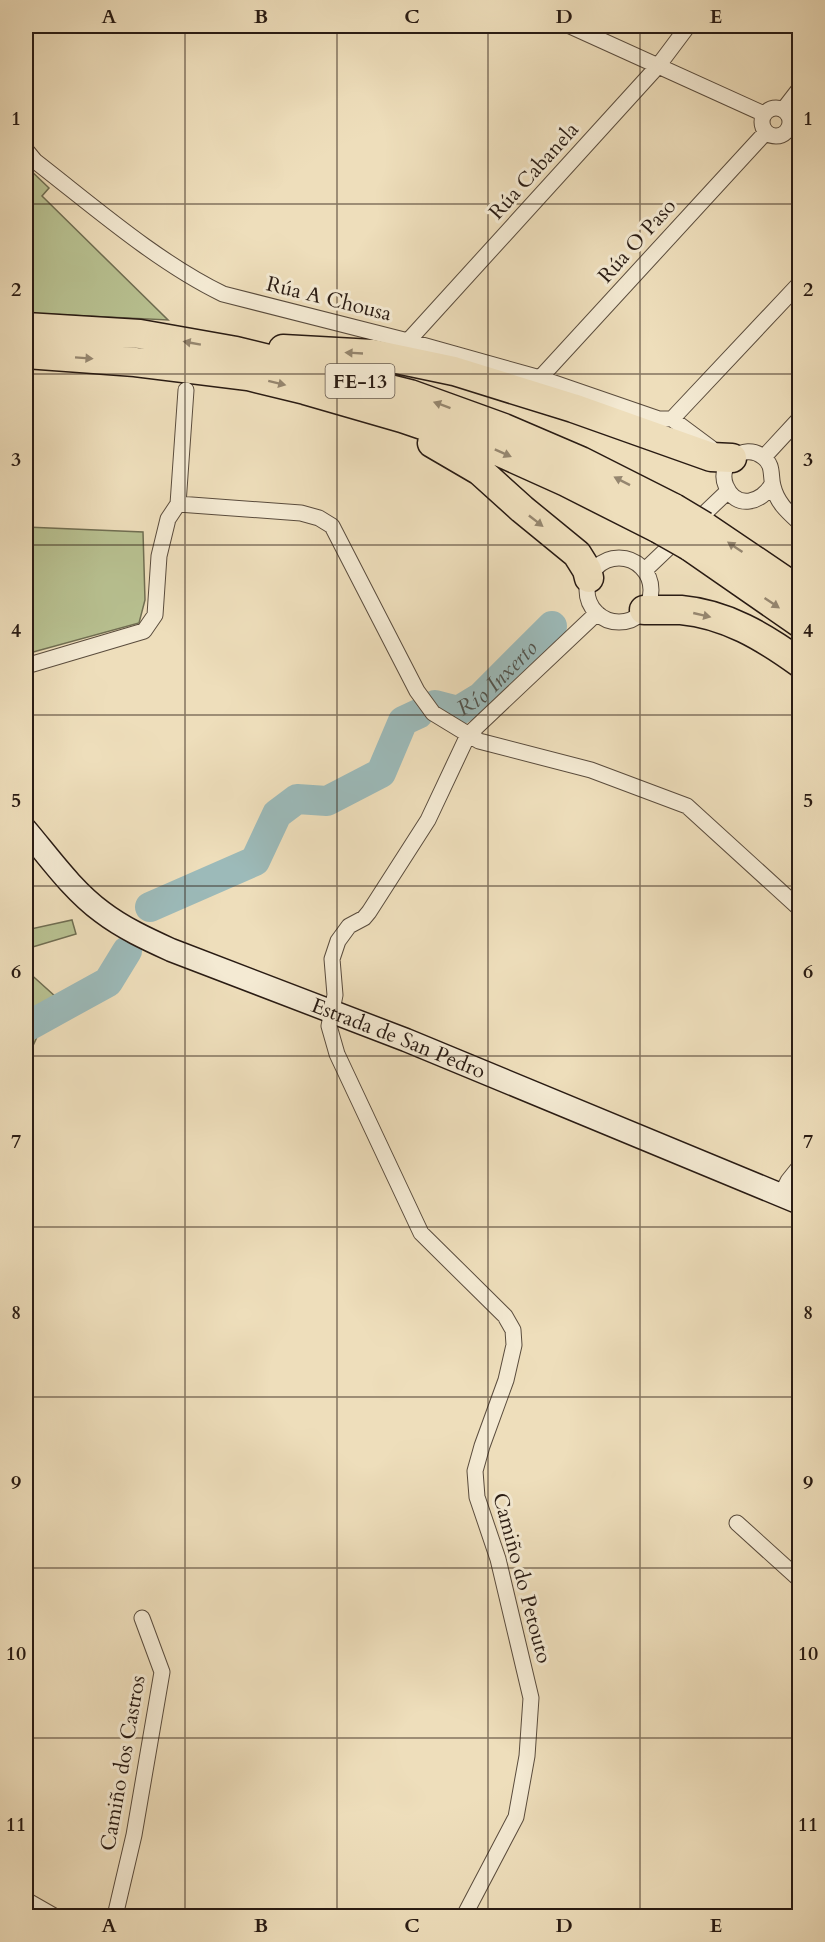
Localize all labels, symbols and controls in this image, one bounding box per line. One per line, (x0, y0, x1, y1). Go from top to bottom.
text: A (101, 3, 117, 30)
text: B (254, 3, 268, 30)
text: C (404, 3, 420, 30)
text: D (555, 3, 573, 30)
text: E (710, 3, 722, 30)
text: 1 (11, 105, 21, 132)
text: 1 (803, 105, 813, 132)
street label: Rúa Cabanela (482, 116, 586, 226)
street label: Rúa O Paso (591, 192, 683, 290)
street label: Rúa A Chousa (263, 269, 395, 329)
text: 2 (11, 276, 21, 303)
text: 2 (803, 276, 813, 303)
one-way arrow (183, 338, 202, 347)
one-way arrow (344, 348, 363, 357)
one-way arrow (74, 353, 93, 362)
road number: FE-13 (326, 364, 394, 398)
one-way arrow (268, 379, 286, 389)
one-way arrow (433, 400, 451, 410)
text: 3 (11, 446, 21, 473)
text: 3 (803, 446, 813, 473)
one-way arrow (494, 449, 512, 459)
one-way arrow (613, 477, 630, 486)
one-way arrow (528, 514, 544, 527)
one-way arrow (727, 541, 743, 553)
one-way arrow (763, 597, 780, 608)
one-way arrow (693, 610, 711, 620)
text: 4 (11, 617, 21, 644)
text: 4 (803, 617, 813, 644)
water label: Río Inxerto (451, 634, 544, 723)
text: 5 (11, 787, 21, 814)
text: 5 (803, 787, 813, 814)
text: 6 (11, 958, 21, 985)
text: 6 (803, 958, 813, 985)
street label: Estrada de San Pedro (307, 991, 490, 1086)
text: 7 (11, 1128, 21, 1155)
text: 7 (803, 1128, 813, 1155)
text: 8 (11, 1299, 21, 1326)
text: 8 (803, 1299, 813, 1326)
text: 9 (11, 1469, 21, 1496)
text: 9 (803, 1469, 813, 1496)
street label: Camiño do Petouto (485, 1490, 559, 1666)
text: 10 (6, 1640, 26, 1667)
text: 10 (798, 1640, 818, 1667)
street label: Camiño dos Castros (93, 1673, 153, 1853)
text: 11 (6, 1811, 26, 1838)
text: 11 (798, 1811, 818, 1838)
text: A (101, 1912, 117, 1939)
text: B (254, 1912, 268, 1939)
text: C (404, 1912, 420, 1939)
text: D (555, 1912, 573, 1939)
text: E (710, 1912, 722, 1939)

